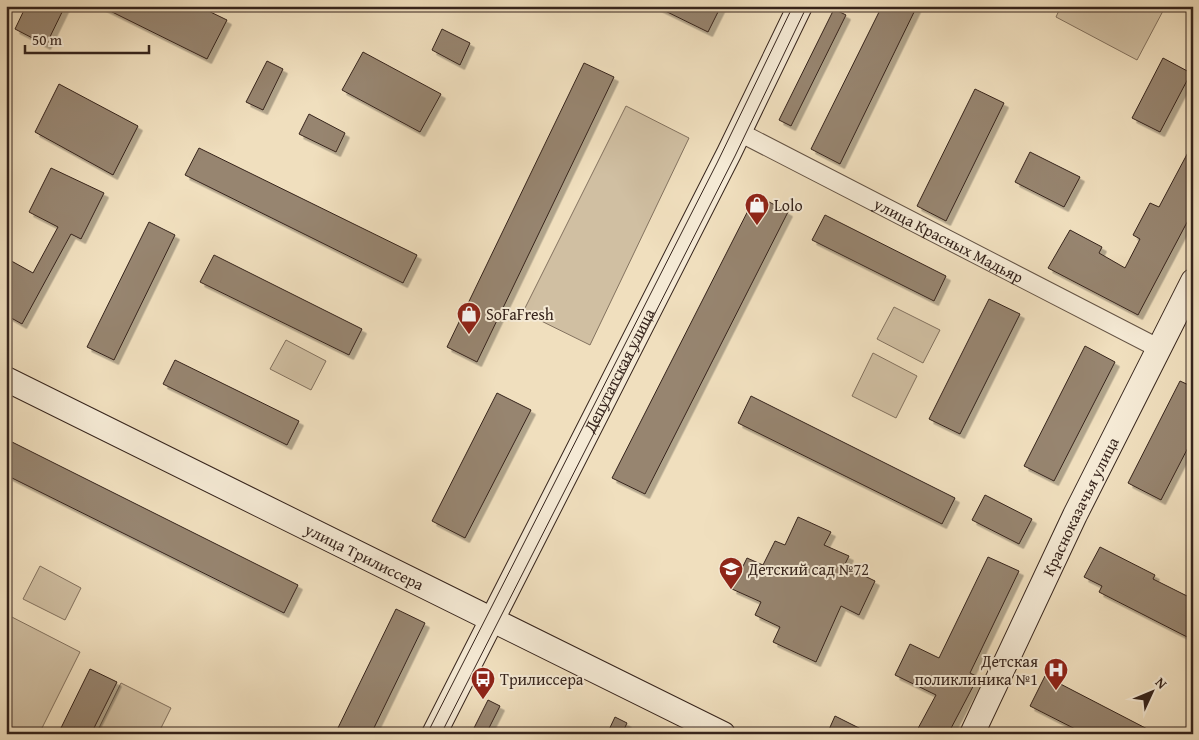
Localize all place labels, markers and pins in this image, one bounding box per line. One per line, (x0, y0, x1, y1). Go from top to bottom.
shop icon: Lolo (744, 192, 770, 226)
place label: Lolo (774, 193, 803, 217)
shop icon: SoFaFresh (456, 301, 482, 335)
place label: SoFaFresh (486, 302, 554, 326)
school or university icon: Детский сад №72 (718, 556, 744, 590)
place label: Детский сад №72 (747, 557, 869, 581)
place label: Детская поликлиника №1 (915, 649, 1038, 691)
hospital icon: Детская поликлиника №1 (1043, 657, 1069, 691)
bus stop icon: Трилиссера (470, 666, 496, 700)
place label: Трилиссера (500, 667, 584, 691)

